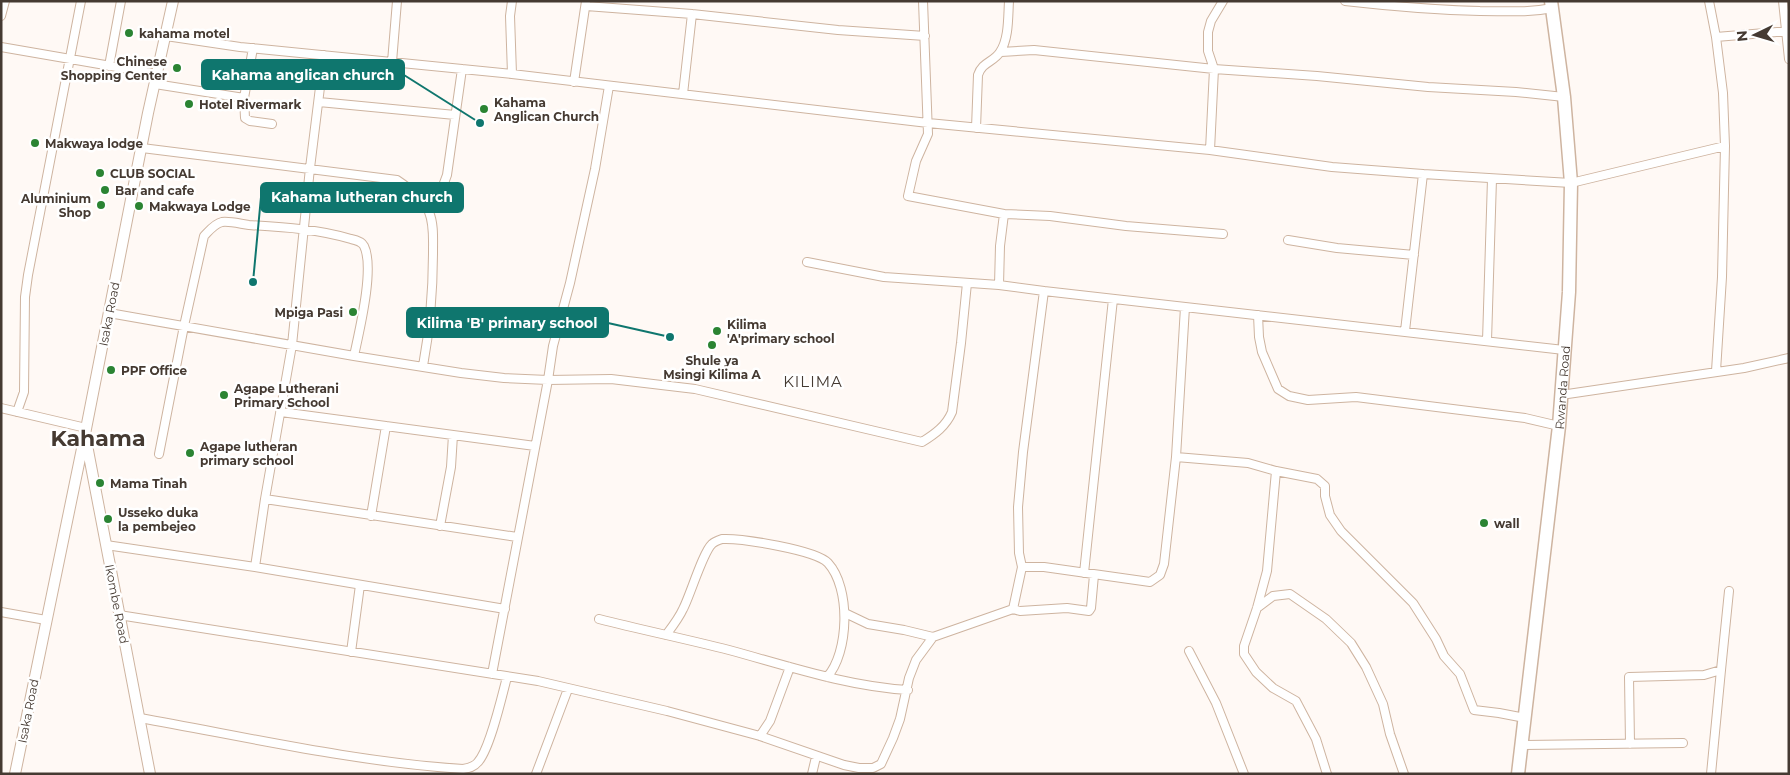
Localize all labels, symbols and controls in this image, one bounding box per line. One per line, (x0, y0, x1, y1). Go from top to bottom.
north arrow (1730, 10, 1780, 60)
place label: kahama motel (139, 26, 230, 41)
marker: kahama motel (123, 27, 135, 39)
text: N (1733, 30, 1752, 43)
place label: Chinese Shopping Center (61, 54, 167, 83)
callout: Kahama anglican church (202, 60, 404, 89)
marker: Chinese Shopping Center (171, 62, 183, 74)
text: Kahama anglican church (212, 66, 394, 84)
place label: Kahama Anglican Church (493, 95, 599, 124)
place label: Hotel Rivermark (199, 97, 301, 112)
marker: Hotel Rivermark (183, 98, 195, 110)
marker: Kahama Anglican Church (478, 103, 490, 115)
place label: Makwaya lodge (45, 136, 144, 151)
marker: Makwaya lodge (29, 137, 41, 149)
place label: CLUB SOCIAL (110, 166, 195, 181)
marker: CLUB SOCIAL (94, 167, 106, 179)
place label: Bar and cafe (115, 183, 195, 198)
callout: Kahama lutheran church (261, 183, 463, 212)
marker: Bar and cafe (99, 184, 111, 196)
text: Kahama lutheran church (271, 188, 453, 206)
place label: Aluminium Shop (20, 191, 91, 220)
marker: Aluminium Shop (95, 199, 107, 211)
place label: Makwaya Lodge (149, 199, 251, 214)
marker: Makwaya Lodge (133, 200, 145, 212)
street label: Isaka Road (95, 281, 123, 347)
place label: Mpiga Pasi (274, 305, 343, 320)
marker: Mpiga Pasi (347, 306, 359, 318)
callout: Kilima 'B' primary school (407, 308, 608, 337)
text: Kilima 'B' primary school (417, 314, 597, 332)
place label: Kilima 'A'primary school (727, 317, 835, 346)
marker: Kilima 'A'primary school (711, 325, 723, 337)
marker: Shule ya Msingi Kilima A (706, 339, 718, 351)
street label: Rwanda Road (1551, 345, 1572, 430)
place label: Shule ya Msingi Kilima A (663, 353, 762, 382)
place label: PPF Office (121, 363, 187, 378)
marker: PPF Office (105, 364, 117, 376)
district label: KILIMA (783, 372, 843, 391)
place label: Agape Lutherani Primary School (233, 381, 339, 410)
marker: Agape Lutherani Primary School (218, 389, 230, 401)
district label: Kahama (50, 425, 146, 452)
place label: Agape lutheran primary school (199, 439, 298, 468)
marker: Agape lutheran primary school (184, 447, 196, 459)
place label: Mama Tinah (110, 476, 187, 491)
marker: Mama Tinah (94, 477, 106, 489)
place label: Usseko duka la pembejeo (118, 505, 198, 534)
marker: Usseko duka la pembejeo (102, 513, 114, 525)
place label: wall (1494, 516, 1520, 531)
marker: wall (1478, 517, 1490, 529)
street label: Ikombe Road (102, 563, 132, 645)
street label: Isaka Road (14, 678, 42, 744)

